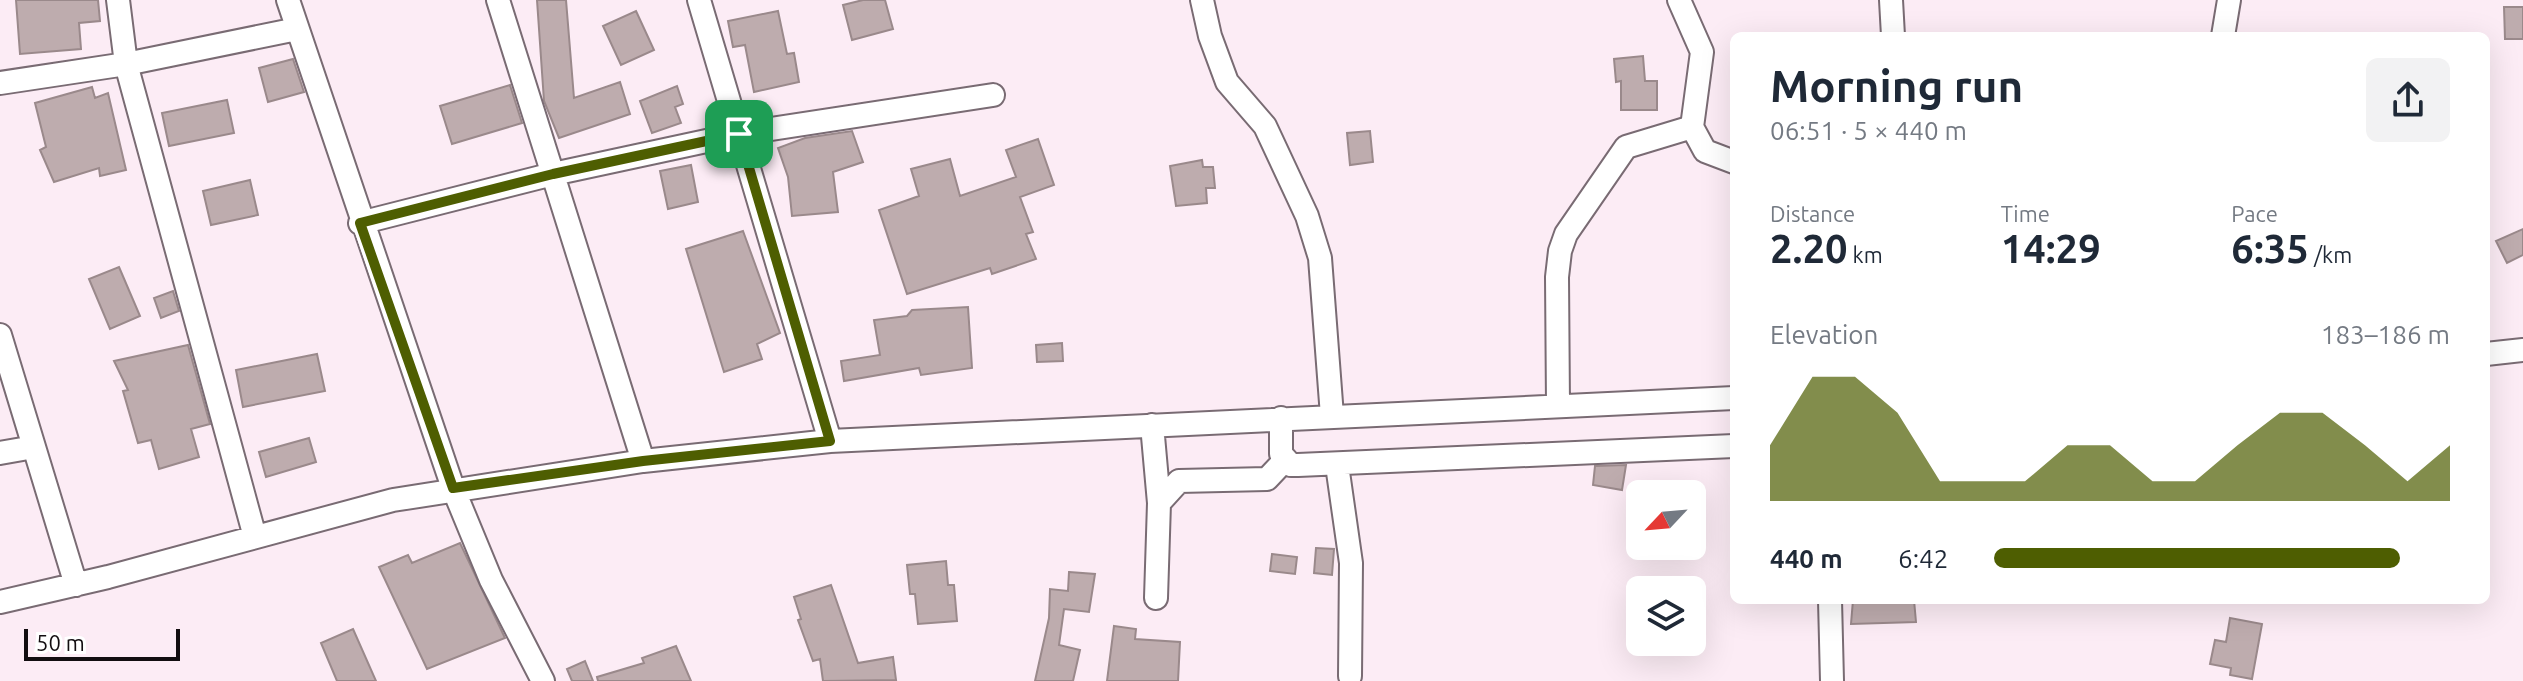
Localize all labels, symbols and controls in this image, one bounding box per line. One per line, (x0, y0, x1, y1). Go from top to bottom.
button: share (2366, 58, 2450, 142)
text: Morning run (1770, 61, 2023, 110)
pin (705, 100, 773, 168)
icon: arrive (717, 112, 761, 156)
text: 06:51 · 5 × 440 m (1770, 116, 1967, 145)
text: Distance (1770, 201, 1855, 226)
text: Time (2001, 201, 2050, 226)
text: Pace (2231, 201, 2278, 226)
text: 2.20 (1770, 226, 1848, 271)
text: 14:29 (2001, 226, 2101, 271)
text: 6:35 (2231, 226, 2309, 271)
text: km (1848, 242, 1883, 267)
text: /km (2309, 242, 2352, 267)
text: Elevation (1770, 320, 1878, 349)
text: 183–186 m (2321, 320, 2450, 349)
north arrow (1626, 480, 1706, 560)
map controls (1626, 480, 1706, 656)
text: 440 m (1770, 544, 1843, 573)
text: 6:42 (1898, 544, 1948, 573)
button: layers (1626, 576, 1706, 656)
scale bar (24, 625, 180, 661)
text: 50 m (36, 630, 85, 655)

